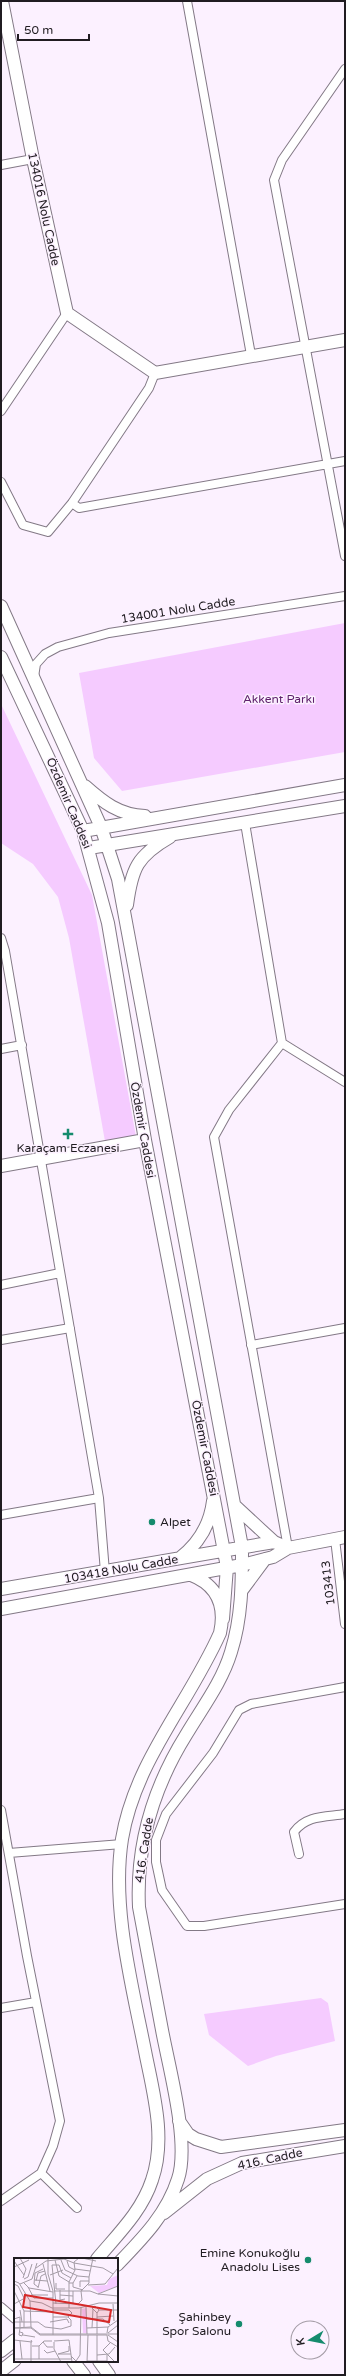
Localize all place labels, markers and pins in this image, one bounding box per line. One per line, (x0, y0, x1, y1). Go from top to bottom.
marker: Karaçam Eczanesi (63, 1129, 73, 1139)
place label: Karaçam Eczanesi (17, 1141, 119, 1155)
place label: Alpet (160, 1515, 191, 1529)
marker: Alpet (147, 1517, 157, 1527)
place label: Emine Konukoğlu Anadolu Lises (200, 2246, 300, 2274)
marker: Emine Konukoğlu Anadolu Lises (303, 2255, 313, 2265)
place label: Şahinbey Spor Salonu (162, 2310, 232, 2338)
marker: Şahinbey Spor Salonu (234, 2319, 244, 2329)

